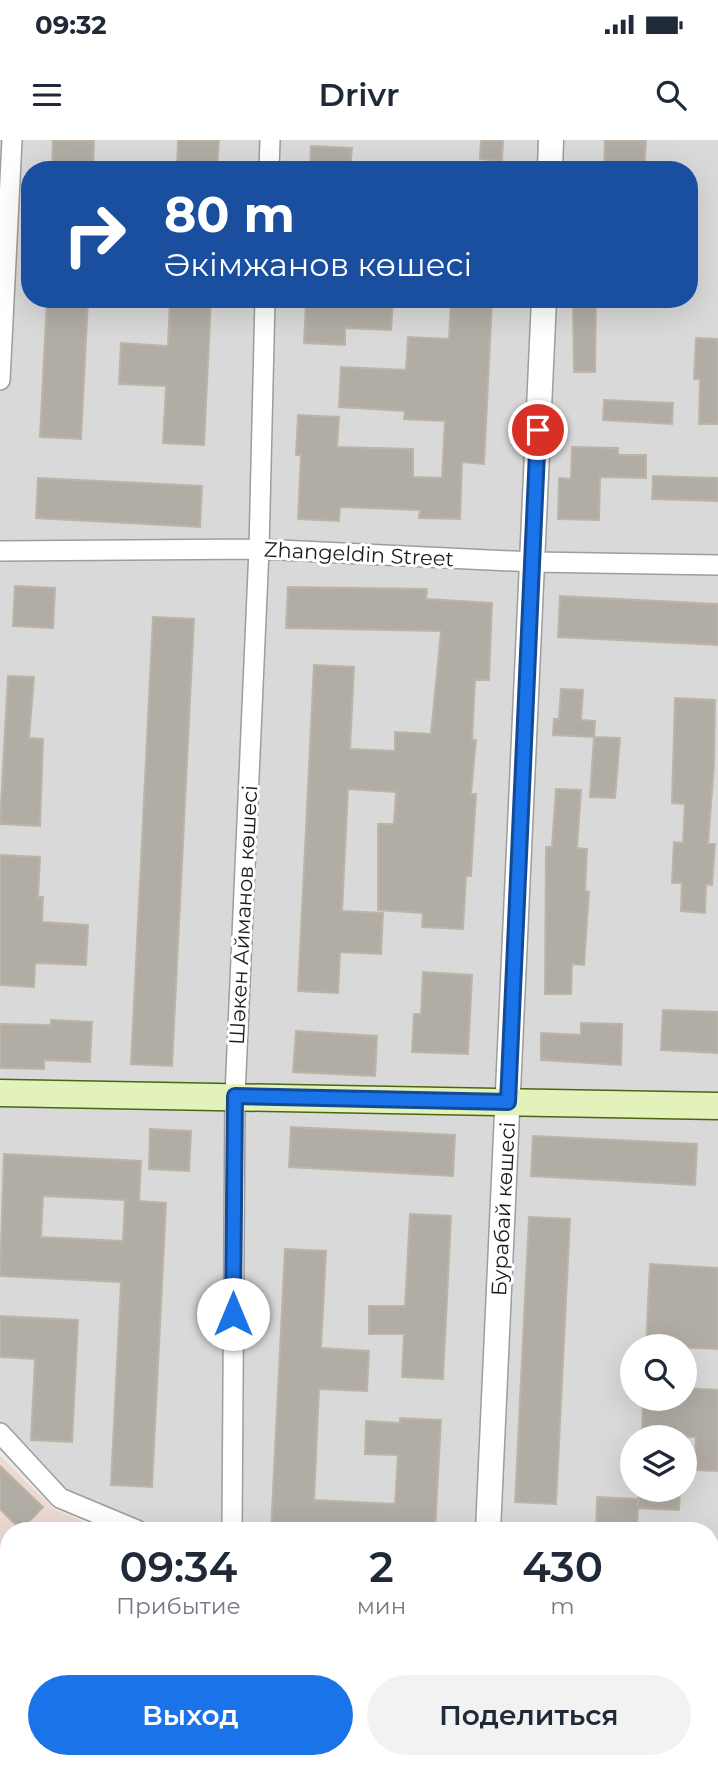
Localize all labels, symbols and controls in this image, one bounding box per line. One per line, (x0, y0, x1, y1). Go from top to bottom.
text: 09:32 (35, 9, 107, 41)
text: Drivr (319, 75, 399, 114)
icon: menu (28, 76, 66, 114)
icon: search (652, 76, 690, 114)
text: 80 m (164, 185, 295, 244)
icon: right (49, 189, 140, 280)
text: Әкімжанов көшесі (164, 245, 472, 284)
pin (508, 400, 568, 460)
icon: arrive (519, 411, 557, 449)
street label: Zhangeldin Street (263, 537, 455, 571)
street label: Шәкен Айманов көшесі (224, 784, 262, 1046)
street label: Бурабай көшесі (486, 1121, 520, 1297)
position arrow (196, 1277, 270, 1351)
map controls (620, 1334, 697, 1502)
button: search (620, 1334, 697, 1411)
button: layers (620, 1425, 697, 1502)
text: 09:34 (119, 1541, 237, 1593)
text: 2 (369, 1541, 394, 1593)
text: 430 (522, 1541, 603, 1593)
text: Прибытие (116, 1592, 241, 1620)
text: мин (357, 1592, 406, 1620)
text: m (550, 1592, 575, 1620)
button: Выход (28, 1675, 353, 1755)
button: Поделиться (367, 1675, 691, 1755)

